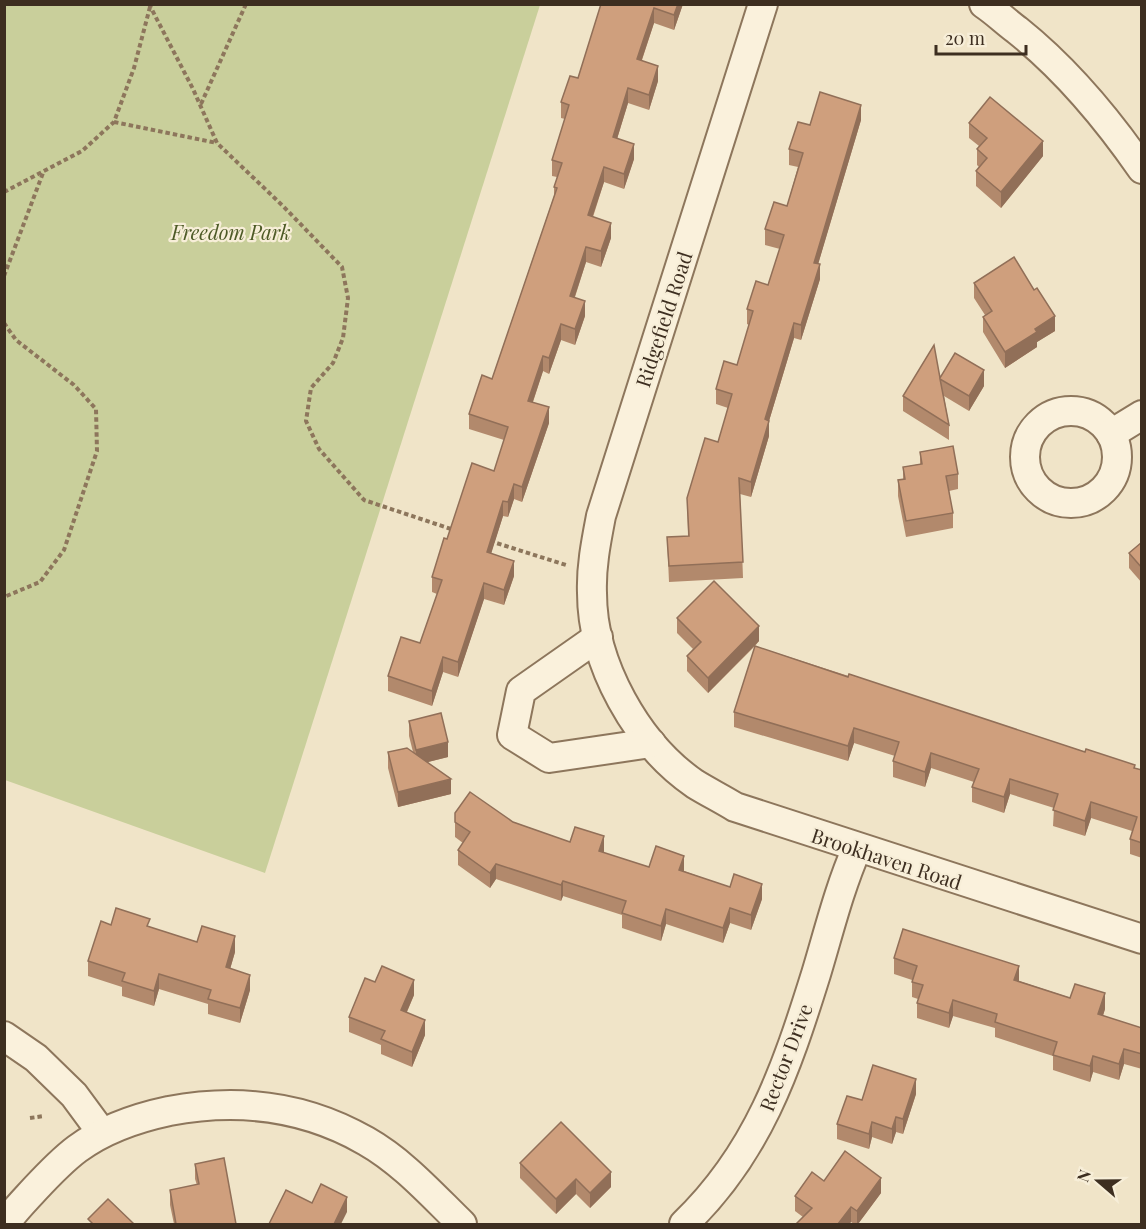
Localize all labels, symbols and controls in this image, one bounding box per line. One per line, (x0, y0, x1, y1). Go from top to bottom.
scale bar (936, 18, 1026, 56)
text: 20 m (945, 26, 985, 50)
park label: Freedom Park (170, 218, 291, 245)
street label: Ridgefield Road (628, 247, 698, 390)
street label: Brookhaven Road (808, 821, 966, 895)
street label: Rector Drive (752, 999, 818, 1115)
north arrow (1068, 1151, 1128, 1211)
text: N (1072, 1166, 1095, 1185)

